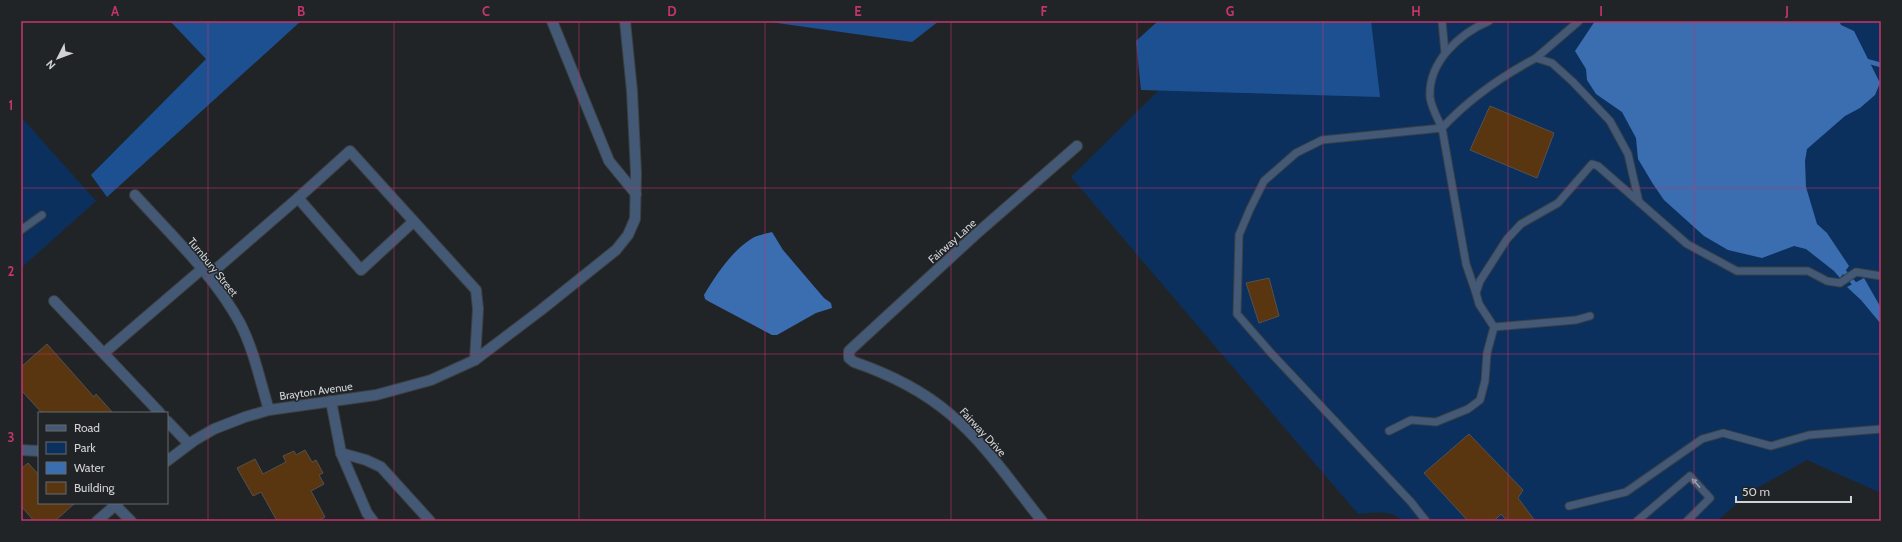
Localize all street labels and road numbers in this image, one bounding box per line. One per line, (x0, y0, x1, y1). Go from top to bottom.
street label: Fairway Lane (925, 216, 979, 266)
street label: Turnbury Street (185, 235, 241, 300)
street label: Brayton Avenue (279, 379, 354, 403)
street label: Fairway Drive (957, 405, 1009, 460)

